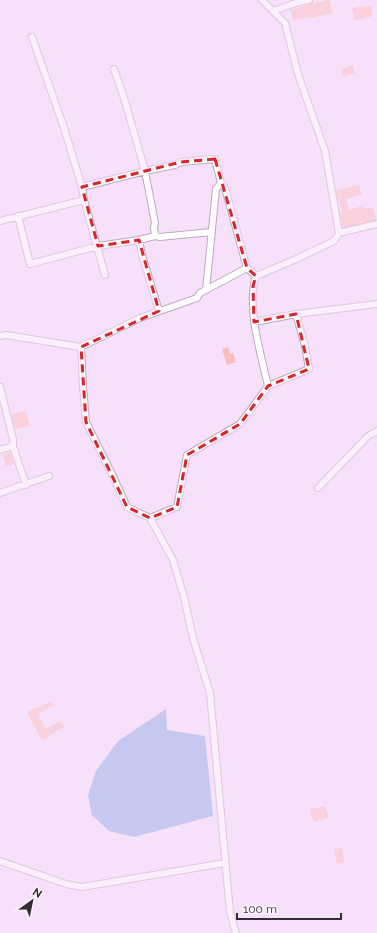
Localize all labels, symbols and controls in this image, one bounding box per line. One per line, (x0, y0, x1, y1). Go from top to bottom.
north arrow (12, 881, 52, 921)
text: N (30, 885, 44, 901)
scale bar (237, 895, 341, 921)
text: 100 m (243, 902, 277, 916)

